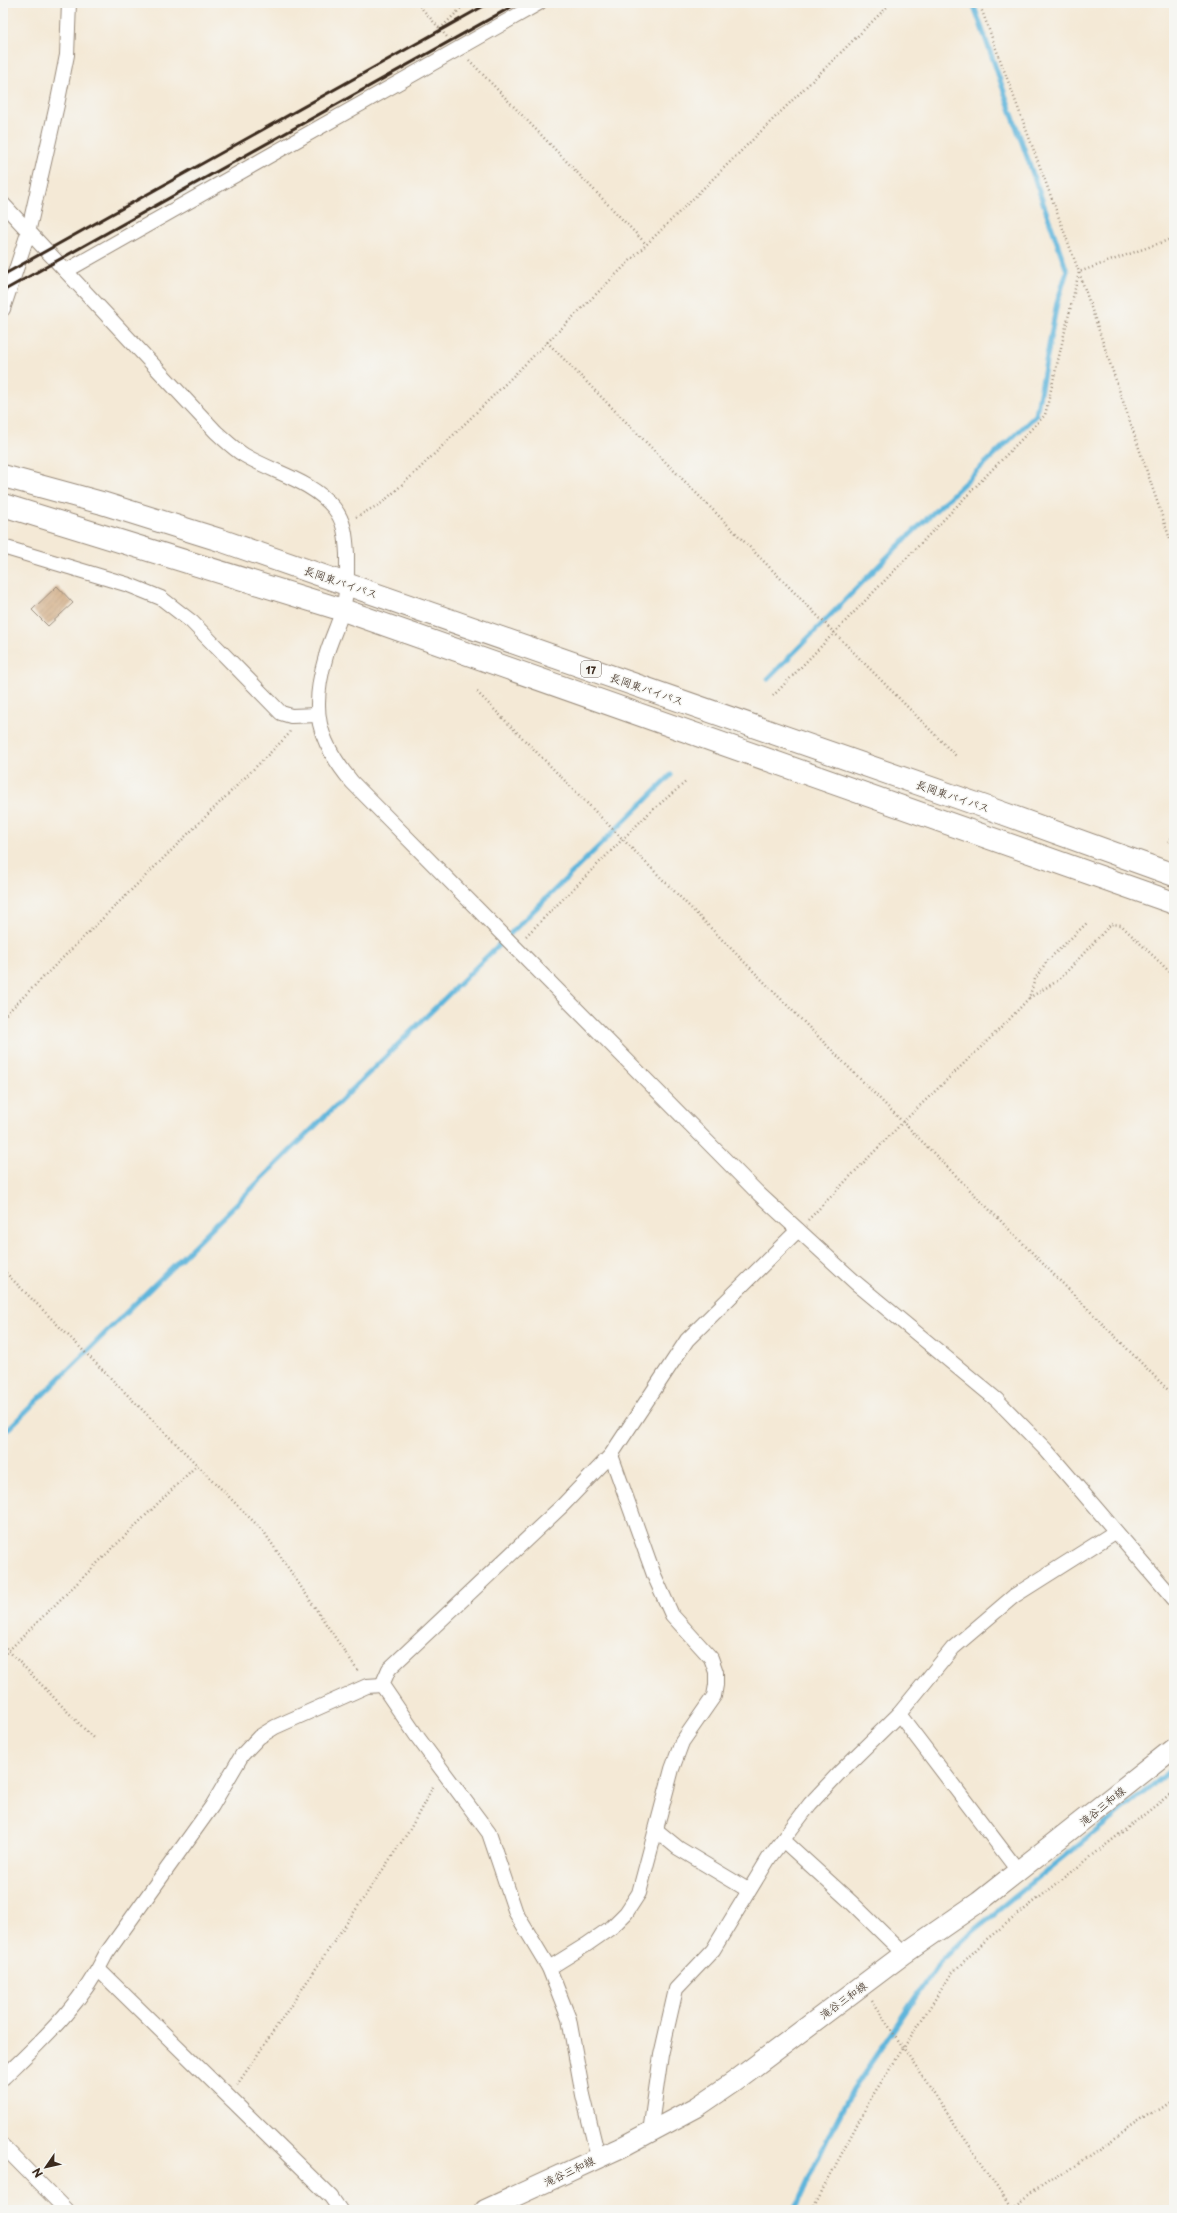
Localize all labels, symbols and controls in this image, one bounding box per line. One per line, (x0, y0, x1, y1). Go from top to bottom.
street label: 長岡東バイパス (302, 561, 380, 603)
road number: 17 (581, 661, 601, 677)
street label: 長岡東バイパス (608, 668, 686, 710)
street label: 長岡東バイパス (914, 775, 992, 817)
street label: 滝谷三和線 (1075, 1782, 1129, 1830)
street label: 滝谷三和線 (816, 1977, 870, 2023)
north arrow (26, 2147, 66, 2187)
street label: 滝谷三和線 (540, 2152, 598, 2190)
text: N (28, 2164, 47, 2181)

